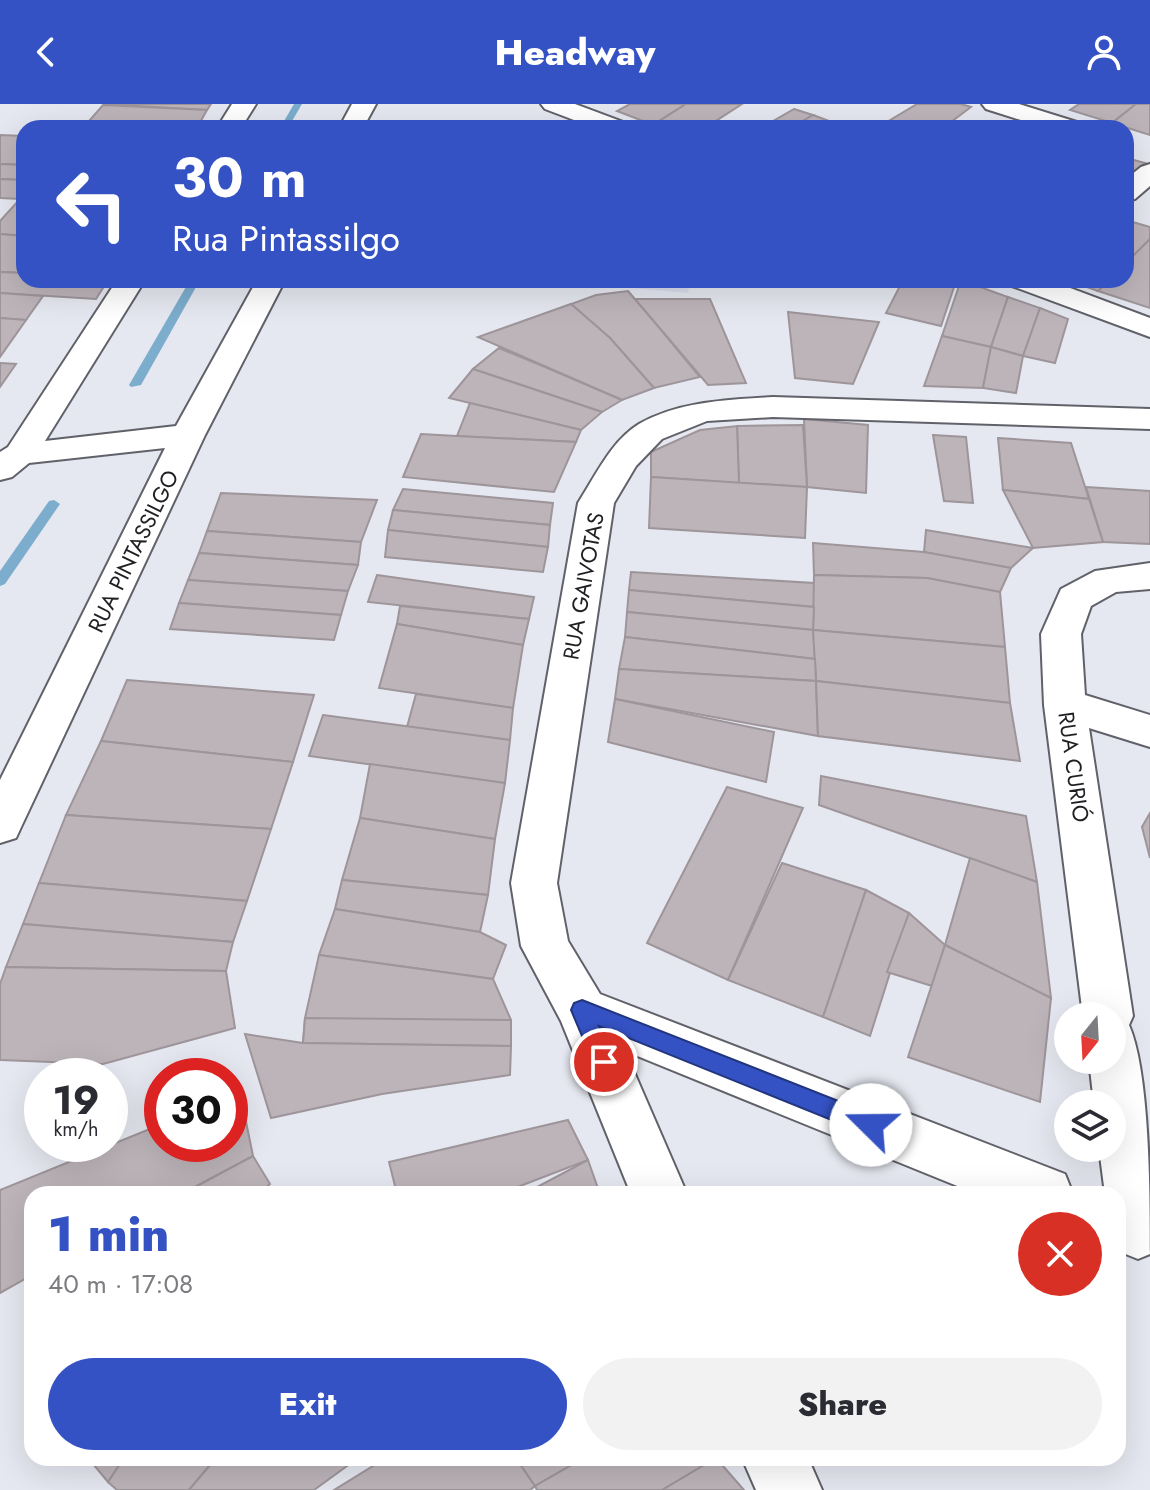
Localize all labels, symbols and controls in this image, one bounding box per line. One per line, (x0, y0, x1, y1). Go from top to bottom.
text: Headway (495, 26, 655, 78)
icon: back (24, 30, 68, 74)
icon: person (1082, 30, 1126, 74)
text: 30 m (172, 137, 307, 218)
icon: left (40, 152, 144, 256)
text: Rua Pintassilgo (172, 212, 400, 264)
street label: RUA PINTASSILGO (80, 464, 186, 638)
street label: RUA GAIVOTAS (554, 510, 612, 662)
street label: RUA CURIÓ (1050, 710, 1098, 824)
north arrow (1054, 1002, 1126, 1074)
map controls (1054, 1002, 1126, 1162)
pin (570, 1028, 638, 1096)
icon: arrive (582, 1040, 626, 1084)
speed limit sign: 30 (144, 1058, 248, 1162)
text: 19 (52, 1071, 100, 1129)
position arrow (829, 1083, 913, 1167)
button: layers (1054, 1090, 1126, 1162)
text: km/h (53, 1115, 99, 1144)
text: 1 min (48, 1200, 169, 1269)
button: close (1018, 1212, 1102, 1296)
text: 40 m · 17:08 (48, 1265, 193, 1303)
button: Exit (48, 1358, 567, 1450)
button: Share (583, 1358, 1102, 1450)

